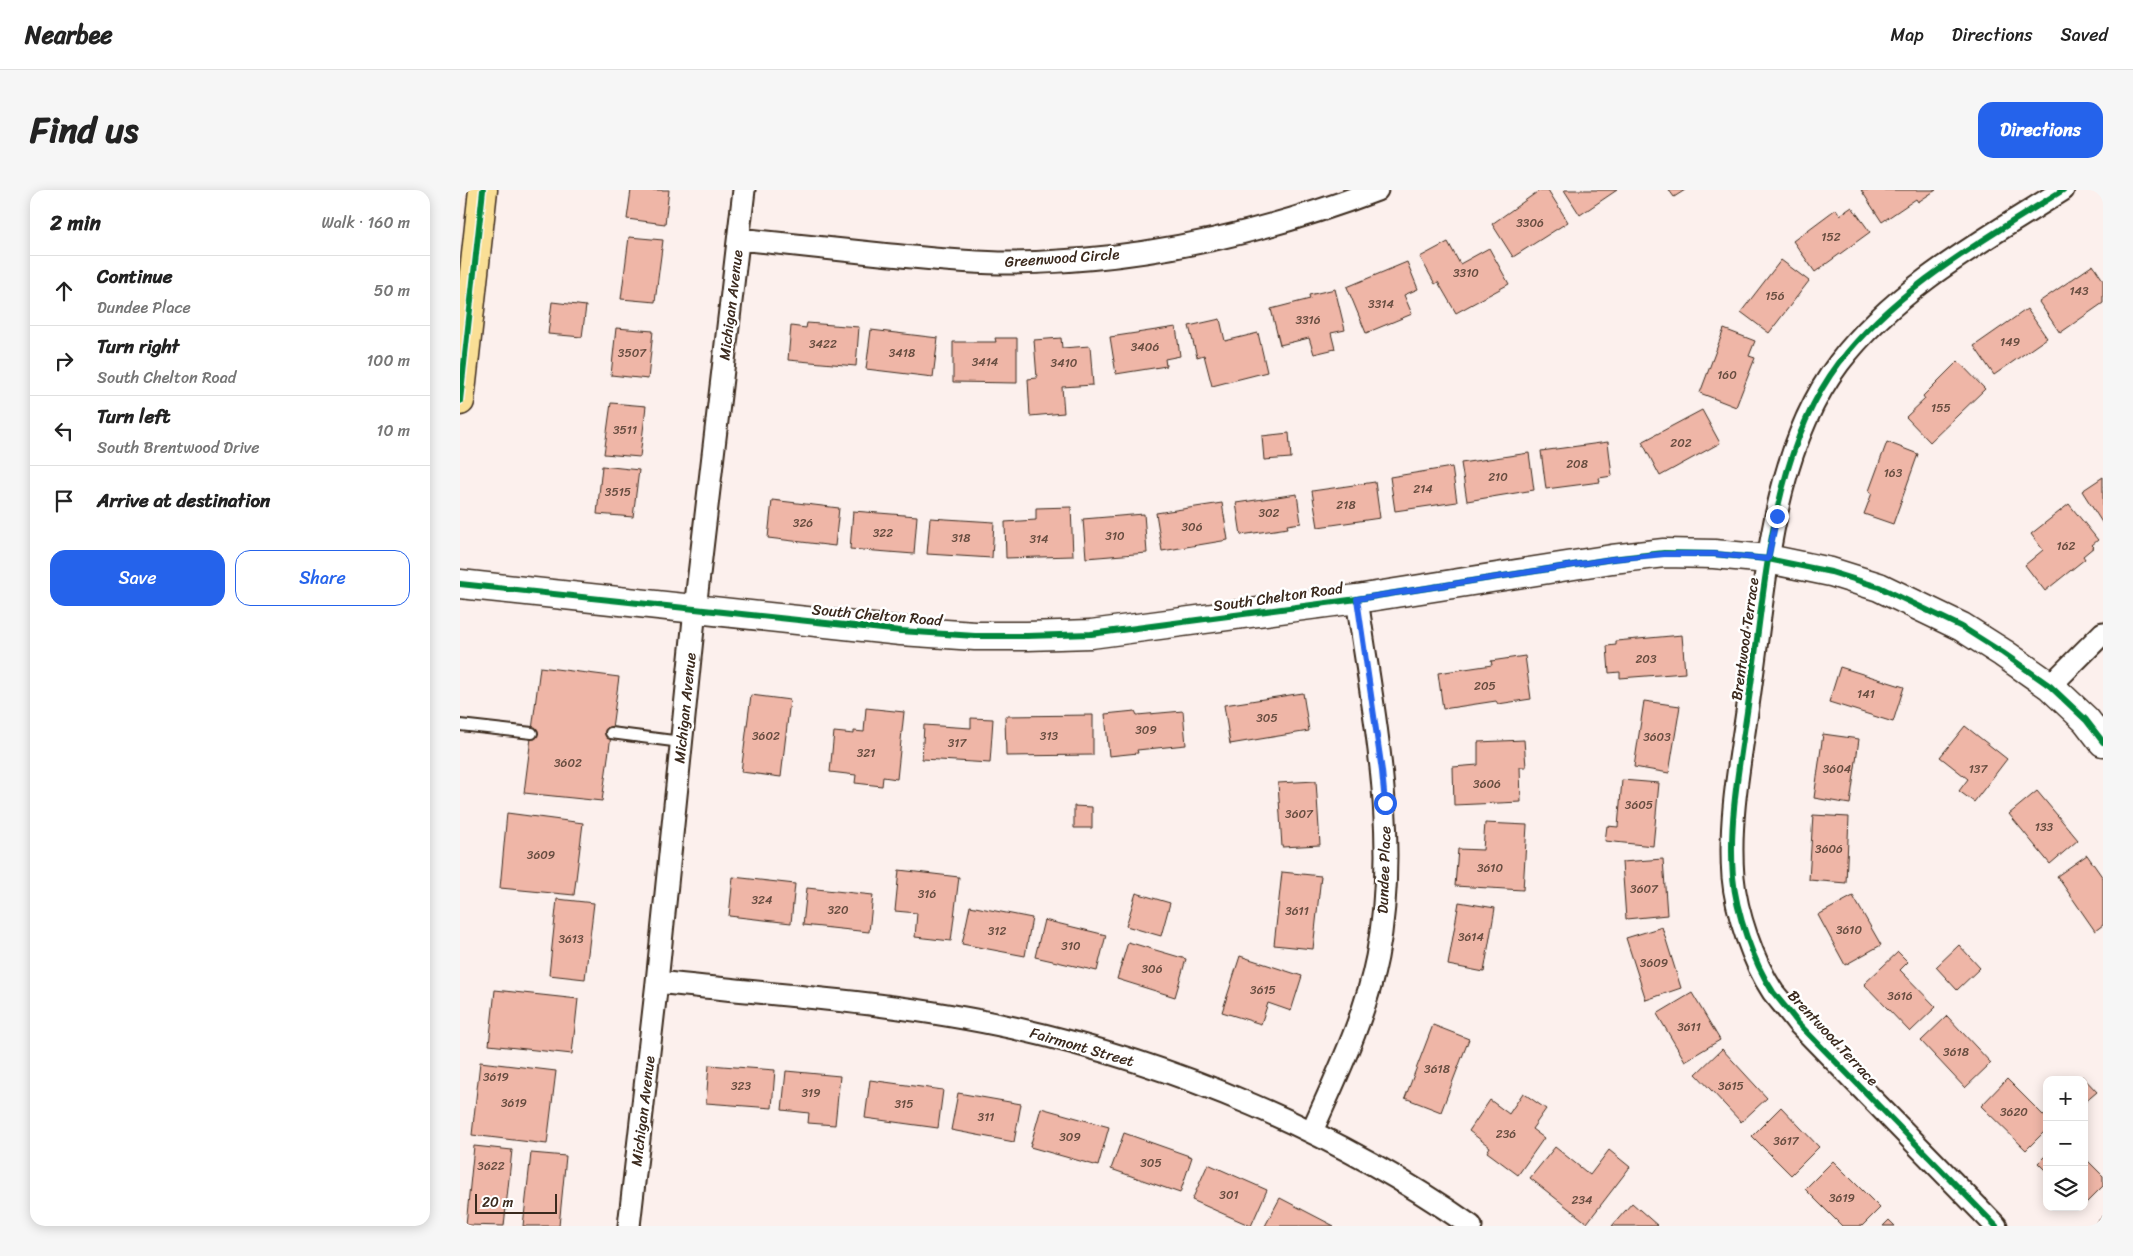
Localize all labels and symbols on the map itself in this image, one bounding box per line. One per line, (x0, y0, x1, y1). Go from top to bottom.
house number: 3306 (1516, 212, 1544, 234)
house number: 152 (1821, 226, 1841, 248)
street label: Greenwood Circle (1004, 241, 1120, 275)
street label: Michigan Avenue (711, 248, 751, 362)
house number: 3310 (1453, 262, 1479, 284)
house number: 143 (2069, 280, 2089, 302)
house number: 156 (1765, 285, 1785, 307)
house number: 3314 (1368, 293, 1394, 315)
house number: 3316 (1295, 309, 1321, 331)
house number: 149 (2000, 331, 2020, 353)
house number: 3422 (809, 333, 837, 355)
house number: 3406 (1131, 336, 1159, 358)
house number: 3507 (618, 342, 647, 364)
house number: 3418 (889, 342, 915, 364)
house number: 3414 (972, 351, 999, 373)
house number: 3410 (1051, 352, 1078, 374)
house number: 160 (1717, 364, 1737, 386)
house number: 155 (1931, 397, 1951, 419)
house number: 3511 (613, 419, 637, 441)
house number: 202 (1670, 432, 1692, 454)
house number: 208 (1566, 453, 1588, 475)
house number: 163 (1884, 462, 1903, 484)
house number: 210 (1488, 466, 1508, 488)
house number: 214 (1413, 478, 1433, 500)
house number: 3515 (605, 481, 631, 503)
house number: 218 (1336, 494, 1356, 516)
house number: 302 (1258, 502, 1280, 524)
route end (1766, 505, 1789, 528)
house number: 326 (793, 512, 813, 534)
house number: 306 (1182, 516, 1203, 538)
house number: 322 (873, 522, 893, 544)
house number: 310 (1105, 525, 1125, 547)
house number: 318 (952, 527, 970, 549)
house number: 314 (1029, 528, 1049, 550)
house number: 162 (2057, 535, 2076, 557)
street label: South Chelton Road (1212, 575, 1346, 619)
street label: Brentwood Terrace (1724, 576, 1766, 702)
street label: South Chelton Road (811, 596, 944, 634)
house number: 203 (1635, 648, 1657, 670)
street label: Michigan Avenue (666, 651, 704, 765)
house number: 205 (1474, 675, 1496, 697)
house number: 141 (1857, 683, 1875, 705)
house number: 305 (1256, 707, 1278, 729)
house number: 309 (1135, 719, 1157, 741)
house number: 3602 (752, 725, 780, 747)
house number: 313 (1040, 725, 1059, 747)
house number: 3603 (1643, 726, 1671, 748)
house number: 317 (948, 732, 967, 754)
house number: 321 (857, 742, 875, 764)
house number: 3602 (554, 752, 582, 774)
house number: 3604 (1823, 758, 1852, 780)
house number: 137 (1969, 758, 1988, 780)
house number: 3606 (1473, 773, 1501, 795)
route start (1374, 792, 1397, 815)
house number: 3605 (1625, 794, 1653, 816)
house number: 3607 (1285, 803, 1314, 825)
house number: 133 (2035, 816, 2054, 838)
street label: Dundee Place (1369, 825, 1399, 914)
house number: 3606 (1815, 838, 1843, 860)
house number: 3609 (527, 844, 555, 866)
house number: 3610 (1477, 857, 1503, 879)
house number: 3607 (1630, 878, 1659, 900)
house number: 316 (918, 883, 936, 905)
house number: 324 (751, 889, 773, 911)
house number: 320 (827, 899, 849, 921)
house number: 3611 (1285, 900, 1309, 922)
house number: 3610 (1836, 919, 1862, 941)
house number: 312 (988, 920, 1006, 942)
house number: 3614 (1458, 926, 1485, 948)
house number: 3613 (558, 928, 584, 950)
house number: 310 (1061, 935, 1081, 957)
house number: 3609 (1640, 952, 1668, 974)
house number: 306 (1142, 958, 1163, 980)
house number: 3615 (1250, 979, 1276, 1001)
street label: Brentwood Terrace (1781, 984, 1885, 1092)
house number: 3616 (1887, 985, 1913, 1007)
house number: 3611 (1677, 1016, 1701, 1038)
street label: Fairmont Street (1027, 1020, 1138, 1074)
house number: 3618 (1943, 1041, 1969, 1063)
street label: Michigan Avenue (623, 1054, 663, 1168)
house number: 3618 (1424, 1058, 1450, 1080)
house number: 3619 (483, 1066, 509, 1088)
house number: 323 (731, 1075, 751, 1097)
house number: 3615 (1718, 1075, 1744, 1097)
house number: 319 (801, 1082, 821, 1104)
house number: 3619 (501, 1092, 527, 1114)
house number: 315 (894, 1093, 914, 1115)
house number: 3620 (2000, 1101, 2028, 1123)
house number: 311 (978, 1106, 994, 1128)
house number: 236 (1496, 1123, 1516, 1145)
house number: 309 (1059, 1126, 1081, 1148)
house number: 3617 (1773, 1130, 1800, 1152)
house number: 305 (1140, 1152, 1162, 1174)
house number: 3622 (477, 1155, 505, 1177)
house number: 301 (1219, 1184, 1239, 1206)
house number: 3619 (1829, 1187, 1855, 1209)
house number: 234 (1571, 1189, 1593, 1211)
scale bar (475, 1191, 558, 1214)

